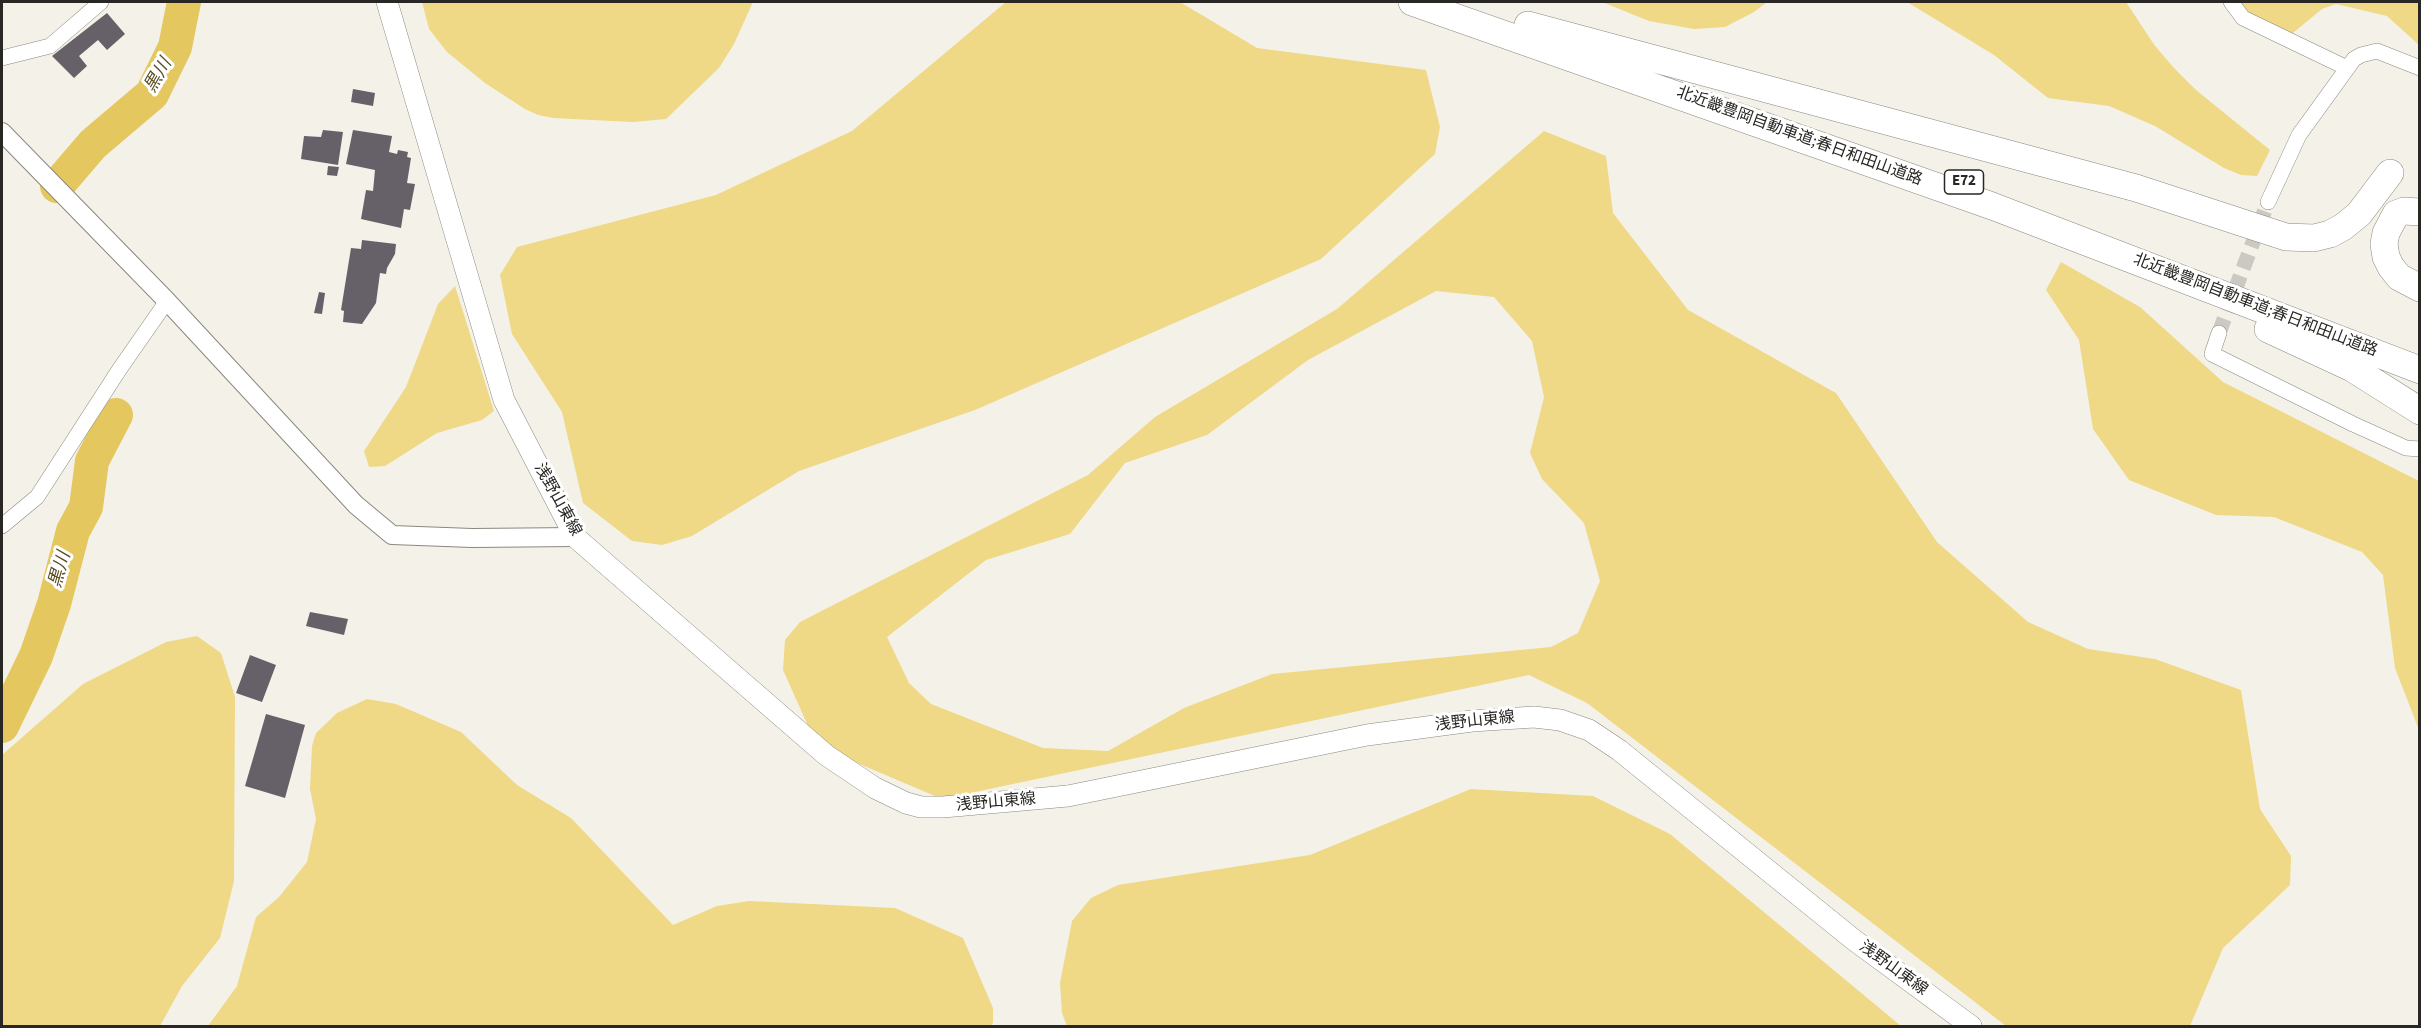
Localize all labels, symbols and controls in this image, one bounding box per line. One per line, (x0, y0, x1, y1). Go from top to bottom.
water label: 黒川 (141, 55, 177, 97)
street label: 北近畿豊岡自動車道;春日和田山道路 (1674, 84, 1924, 190)
road number: E72 (1944, 170, 1984, 194)
street label: 北近畿豊岡自動車道;春日和田山道路 (2130, 250, 2380, 362)
street label: 浅野山東線 (529, 460, 585, 540)
water label: 黒川 (46, 550, 76, 590)
street label: 浅野山東線 (1434, 708, 1516, 736)
street label: 浅野山東線 (955, 790, 1037, 816)
street label: 浅野山東線 (1855, 938, 1931, 1000)

